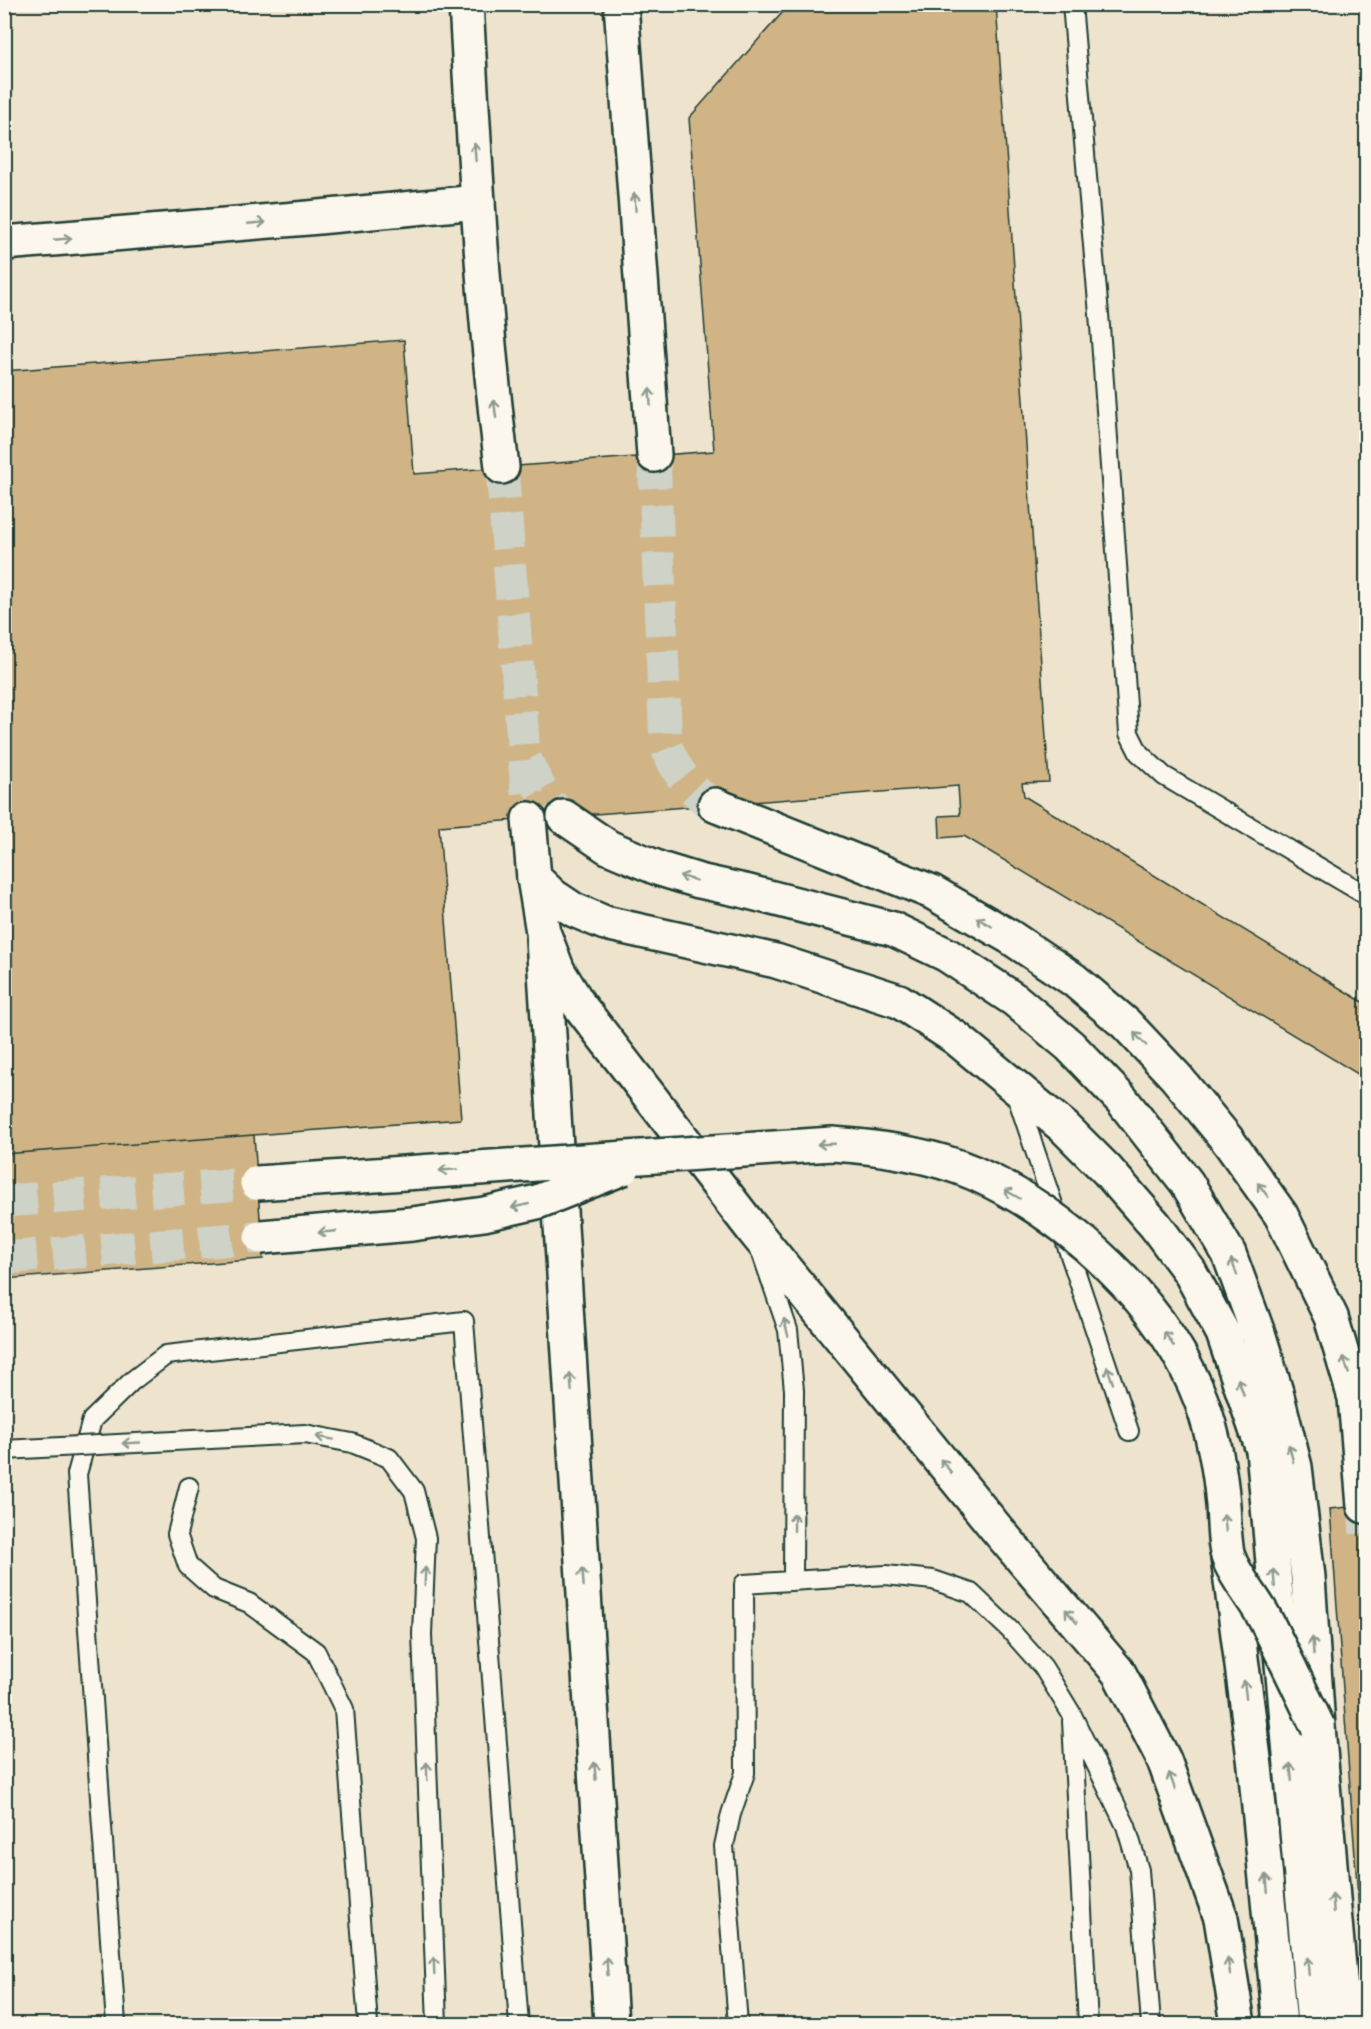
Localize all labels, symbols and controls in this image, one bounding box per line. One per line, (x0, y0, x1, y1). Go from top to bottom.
one-way arrow (469, 142, 480, 162)
one-way arrow (630, 193, 641, 213)
one-way arrow (247, 217, 267, 228)
one-way arrow (52, 233, 72, 244)
one-way arrow (644, 387, 655, 407)
one-way arrow (489, 399, 500, 419)
one-way arrow (679, 872, 698, 883)
one-way arrow (976, 916, 993, 928)
one-way arrow (1133, 1031, 1147, 1046)
one-way arrow (816, 1139, 836, 1150)
one-way arrow (438, 1165, 458, 1176)
one-way arrow (1257, 1182, 1269, 1198)
one-way arrow (1004, 1188, 1021, 1200)
one-way arrow (510, 1201, 530, 1212)
one-way arrow (317, 1226, 337, 1237)
one-way arrow (1227, 1258, 1238, 1277)
one-way arrow (780, 1318, 792, 1337)
one-way arrow (1162, 1331, 1174, 1348)
one-way arrow (1340, 1356, 1351, 1375)
one-way arrow (1104, 1366, 1115, 1385)
one-way arrow (565, 1373, 576, 1393)
one-way arrow (1235, 1378, 1246, 1397)
one-way arrow (316, 1432, 336, 1443)
one-way arrow (121, 1438, 141, 1449)
one-way arrow (1285, 1444, 1297, 1463)
one-way arrow (940, 1458, 953, 1474)
one-way arrow (788, 1512, 800, 1532)
one-way arrow (1219, 1514, 1230, 1534)
one-way arrow (419, 1566, 430, 1586)
one-way arrow (577, 1567, 588, 1587)
one-way arrow (1268, 1568, 1279, 1588)
one-way arrow (1064, 1609, 1078, 1624)
one-way arrow (1307, 1637, 1318, 1657)
one-way arrow (1240, 1679, 1251, 1699)
one-way arrow (422, 1762, 433, 1782)
one-way arrow (589, 1762, 600, 1782)
one-way arrow (1285, 1763, 1296, 1782)
one-way arrow (1165, 1772, 1176, 1791)
one-way arrow (1261, 1873, 1272, 1893)
one-way arrow (1328, 1894, 1339, 1914)
one-way arrow (429, 1957, 440, 1977)
one-way arrow (602, 1957, 613, 1977)
one-way arrow (1223, 1957, 1234, 1977)
one-way arrow (1303, 1957, 1314, 1977)

